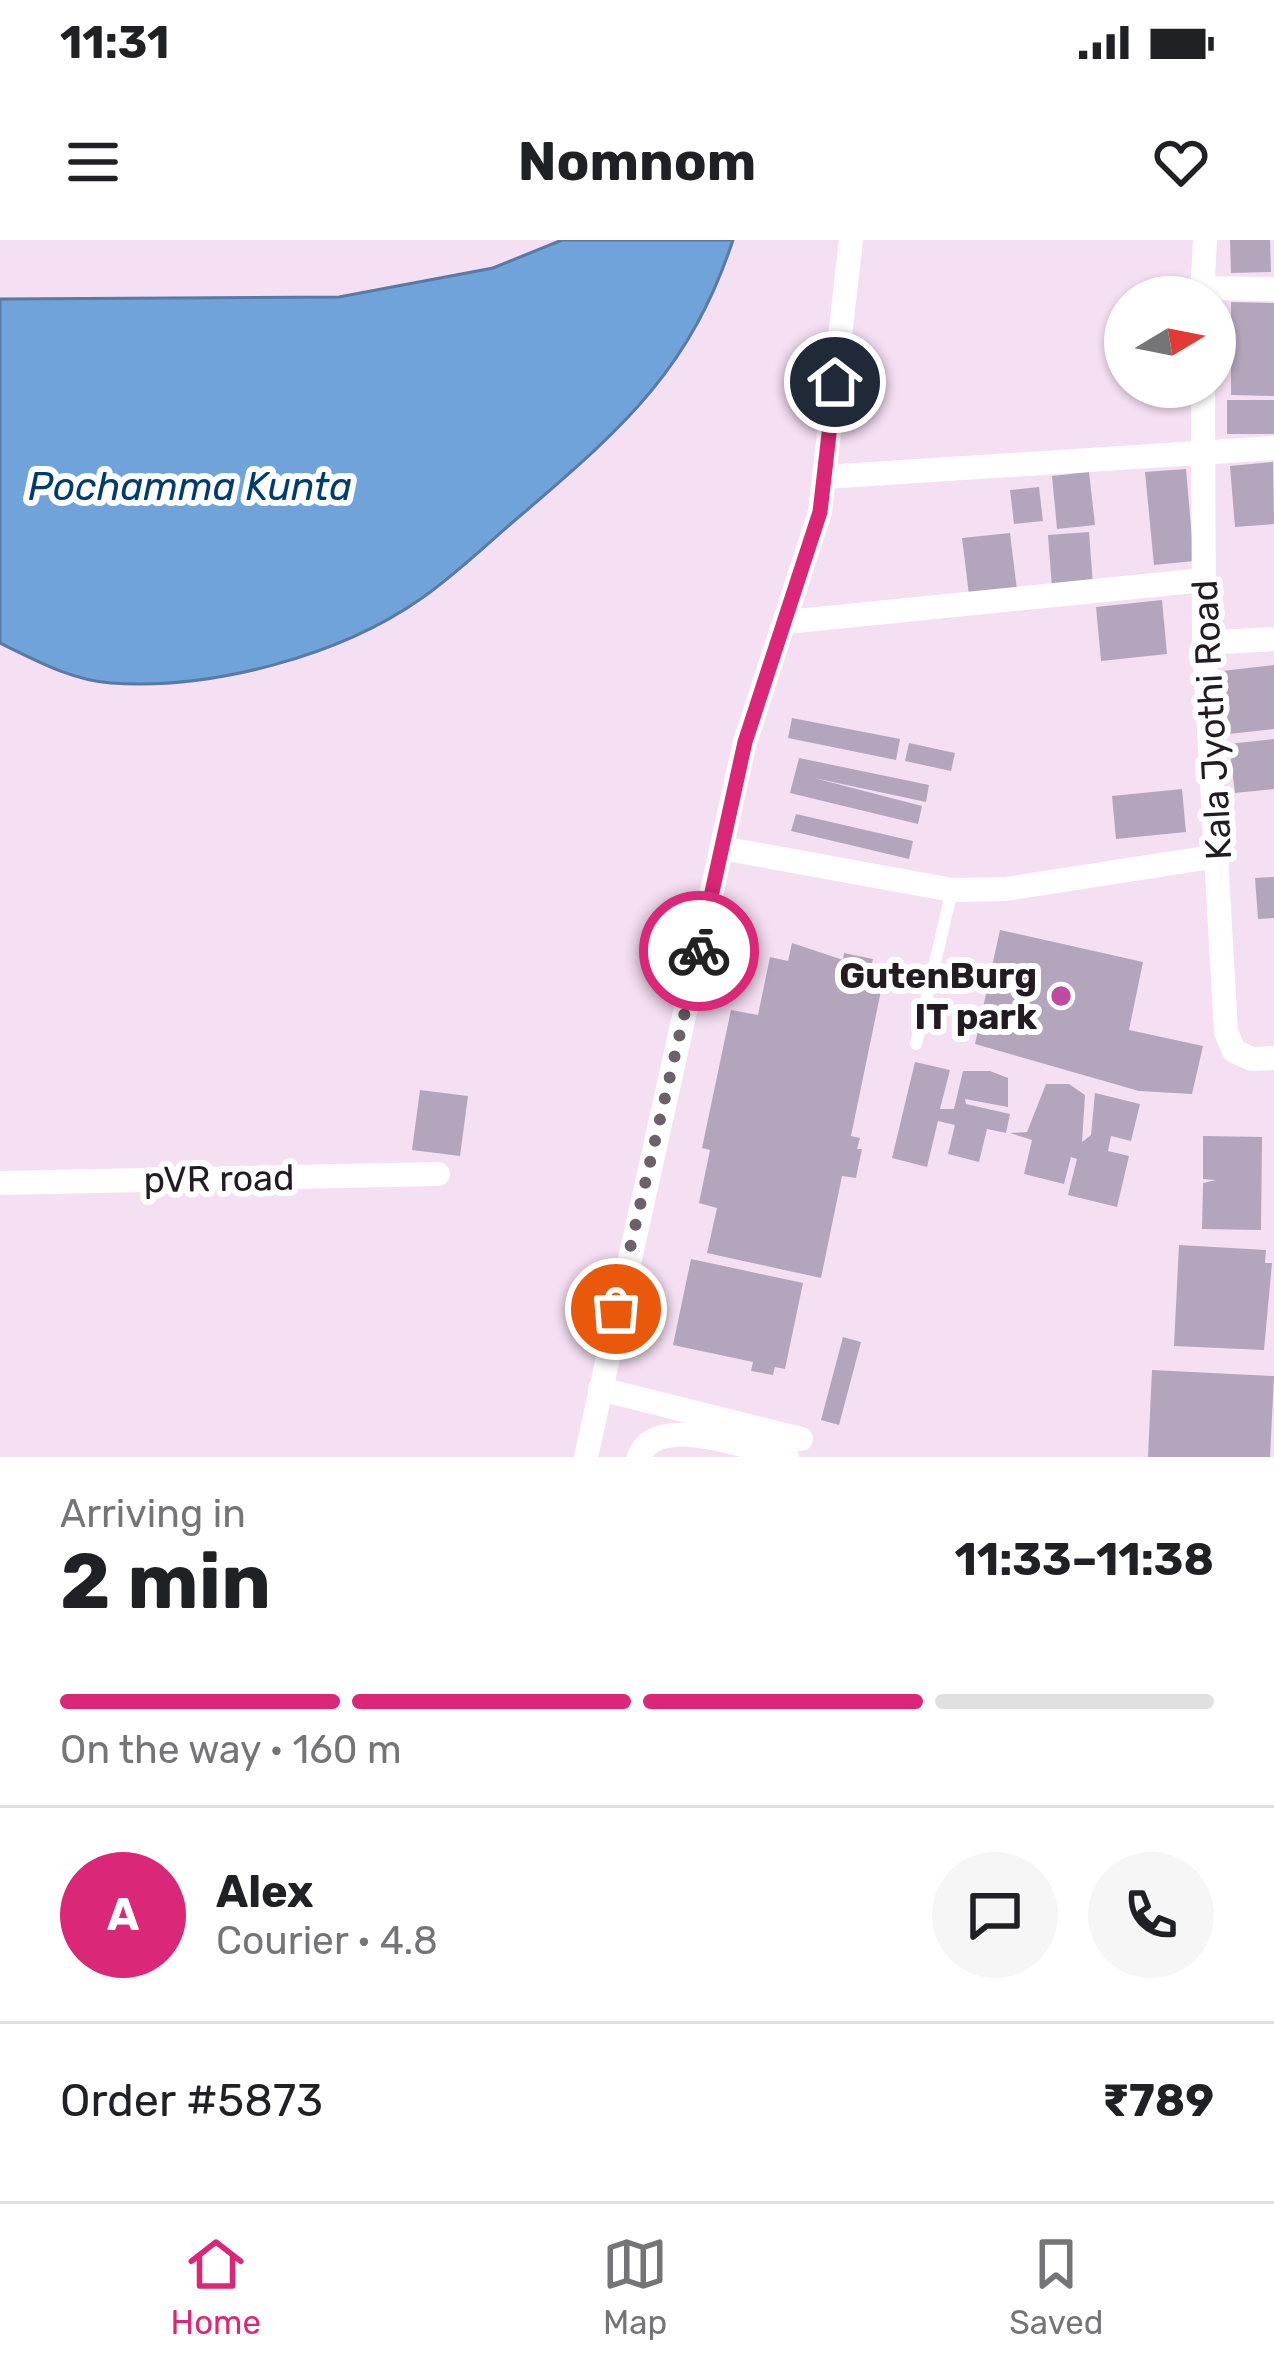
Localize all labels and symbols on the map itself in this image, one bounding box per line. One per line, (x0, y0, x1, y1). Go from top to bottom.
north arrow (1104, 276, 1236, 408)
pin (784, 331, 886, 433)
water label: Pochamma Kunta (28, 464, 352, 510)
street label: Kala Jyothi Road (1183, 579, 1240, 861)
courier (639, 891, 759, 1011)
place label: GutenBurg IT park (839, 954, 1037, 1038)
marker: GutenBurg IT park (1048, 983, 1074, 1009)
street label: pVR road (143, 1156, 295, 1201)
pin (565, 1258, 667, 1360)

